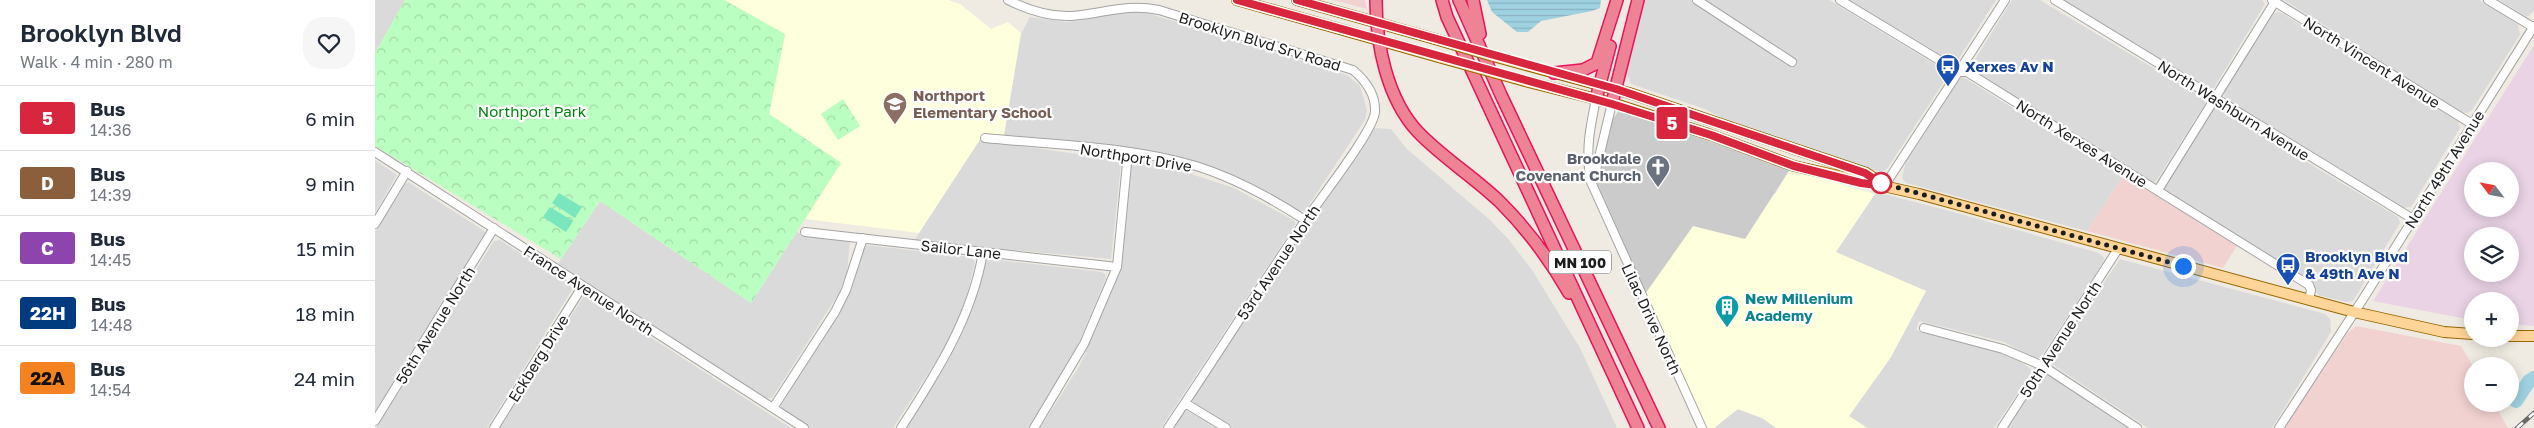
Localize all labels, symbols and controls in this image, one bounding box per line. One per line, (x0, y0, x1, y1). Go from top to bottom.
street label: Brooklyn Blvd Srv Road (1177, 8, 1343, 74)
street label: North Vincent Avenue (2300, 13, 2444, 112)
button: heart (303, 17, 355, 69)
text: Brooklyn Blvd (20, 18, 182, 47)
text: Walk · 4 min · 280 m (20, 52, 173, 72)
bus stop icon: Xerxes Av N (1935, 53, 1961, 87)
street label: North Washburn Avenue (2155, 56, 2313, 164)
place label: Xerxes Av N (1965, 57, 2054, 75)
place label: Northport Elementary School (913, 86, 1052, 121)
school or university icon: Northport Elementary School (882, 91, 908, 125)
street label: North Xerxes Avenue (2013, 95, 2151, 191)
text: Bus (90, 97, 125, 120)
park label: Northport Park (478, 102, 587, 120)
street label: North 49th Avenue (2400, 106, 2488, 231)
text: 5 (42, 107, 53, 129)
text: 6 min (305, 107, 355, 130)
line badge: 5 (1656, 107, 1688, 139)
text: 5 (1667, 112, 1677, 134)
text: 14:36 (90, 120, 131, 140)
street label: Northport Drive (1079, 139, 1194, 175)
place label: Brookdale Covenant Church (1516, 149, 1641, 184)
church icon: Brookdale Covenant Church (1645, 154, 1671, 188)
text: Bus (90, 162, 125, 185)
north arrow (2464, 162, 2519, 218)
map controls (2464, 162, 2519, 412)
text: D (41, 172, 54, 194)
text: 9 min (305, 172, 355, 195)
unlabelled marker (1870, 172, 1892, 194)
text: 14:39 (90, 185, 131, 205)
street label: 53rd Avenue North (1233, 201, 1323, 323)
text: Bus (90, 227, 125, 250)
button: layers (2464, 227, 2519, 282)
street label: Sailor Lane (920, 236, 1002, 262)
text: C (41, 237, 54, 259)
text: 15 min (296, 237, 355, 260)
street label: France Avenue North (521, 241, 657, 339)
place label: Brooklyn Blvd & 49th Ave N (2305, 247, 2408, 282)
text: 14:45 (90, 250, 131, 270)
road number: MN 100 (1549, 250, 1611, 274)
bus stop icon: Brooklyn Blvd & 49th Ave N (2275, 252, 2301, 286)
your location (2171, 254, 2196, 279)
street label: Lilac Drive North (1618, 261, 1686, 377)
street label: 56th Avenue North (392, 263, 478, 387)
street label: 50th Avenue North (2016, 277, 2104, 401)
place label: New Millenium Academy (1745, 289, 1853, 324)
text: Bus (91, 292, 126, 315)
button: + (2464, 292, 2519, 347)
building icon: New Millenium Academy (1714, 294, 1740, 328)
text: 22H (30, 302, 66, 324)
text: 18 min (296, 302, 355, 325)
street label: Eckberg Drive (504, 311, 572, 405)
text: 14:48 (91, 315, 132, 335)
text: Bus (90, 357, 125, 380)
button: − (2464, 357, 2519, 412)
text: 22A (30, 367, 65, 389)
text: 24 min (294, 367, 355, 390)
text: 14:54 (90, 380, 131, 400)

